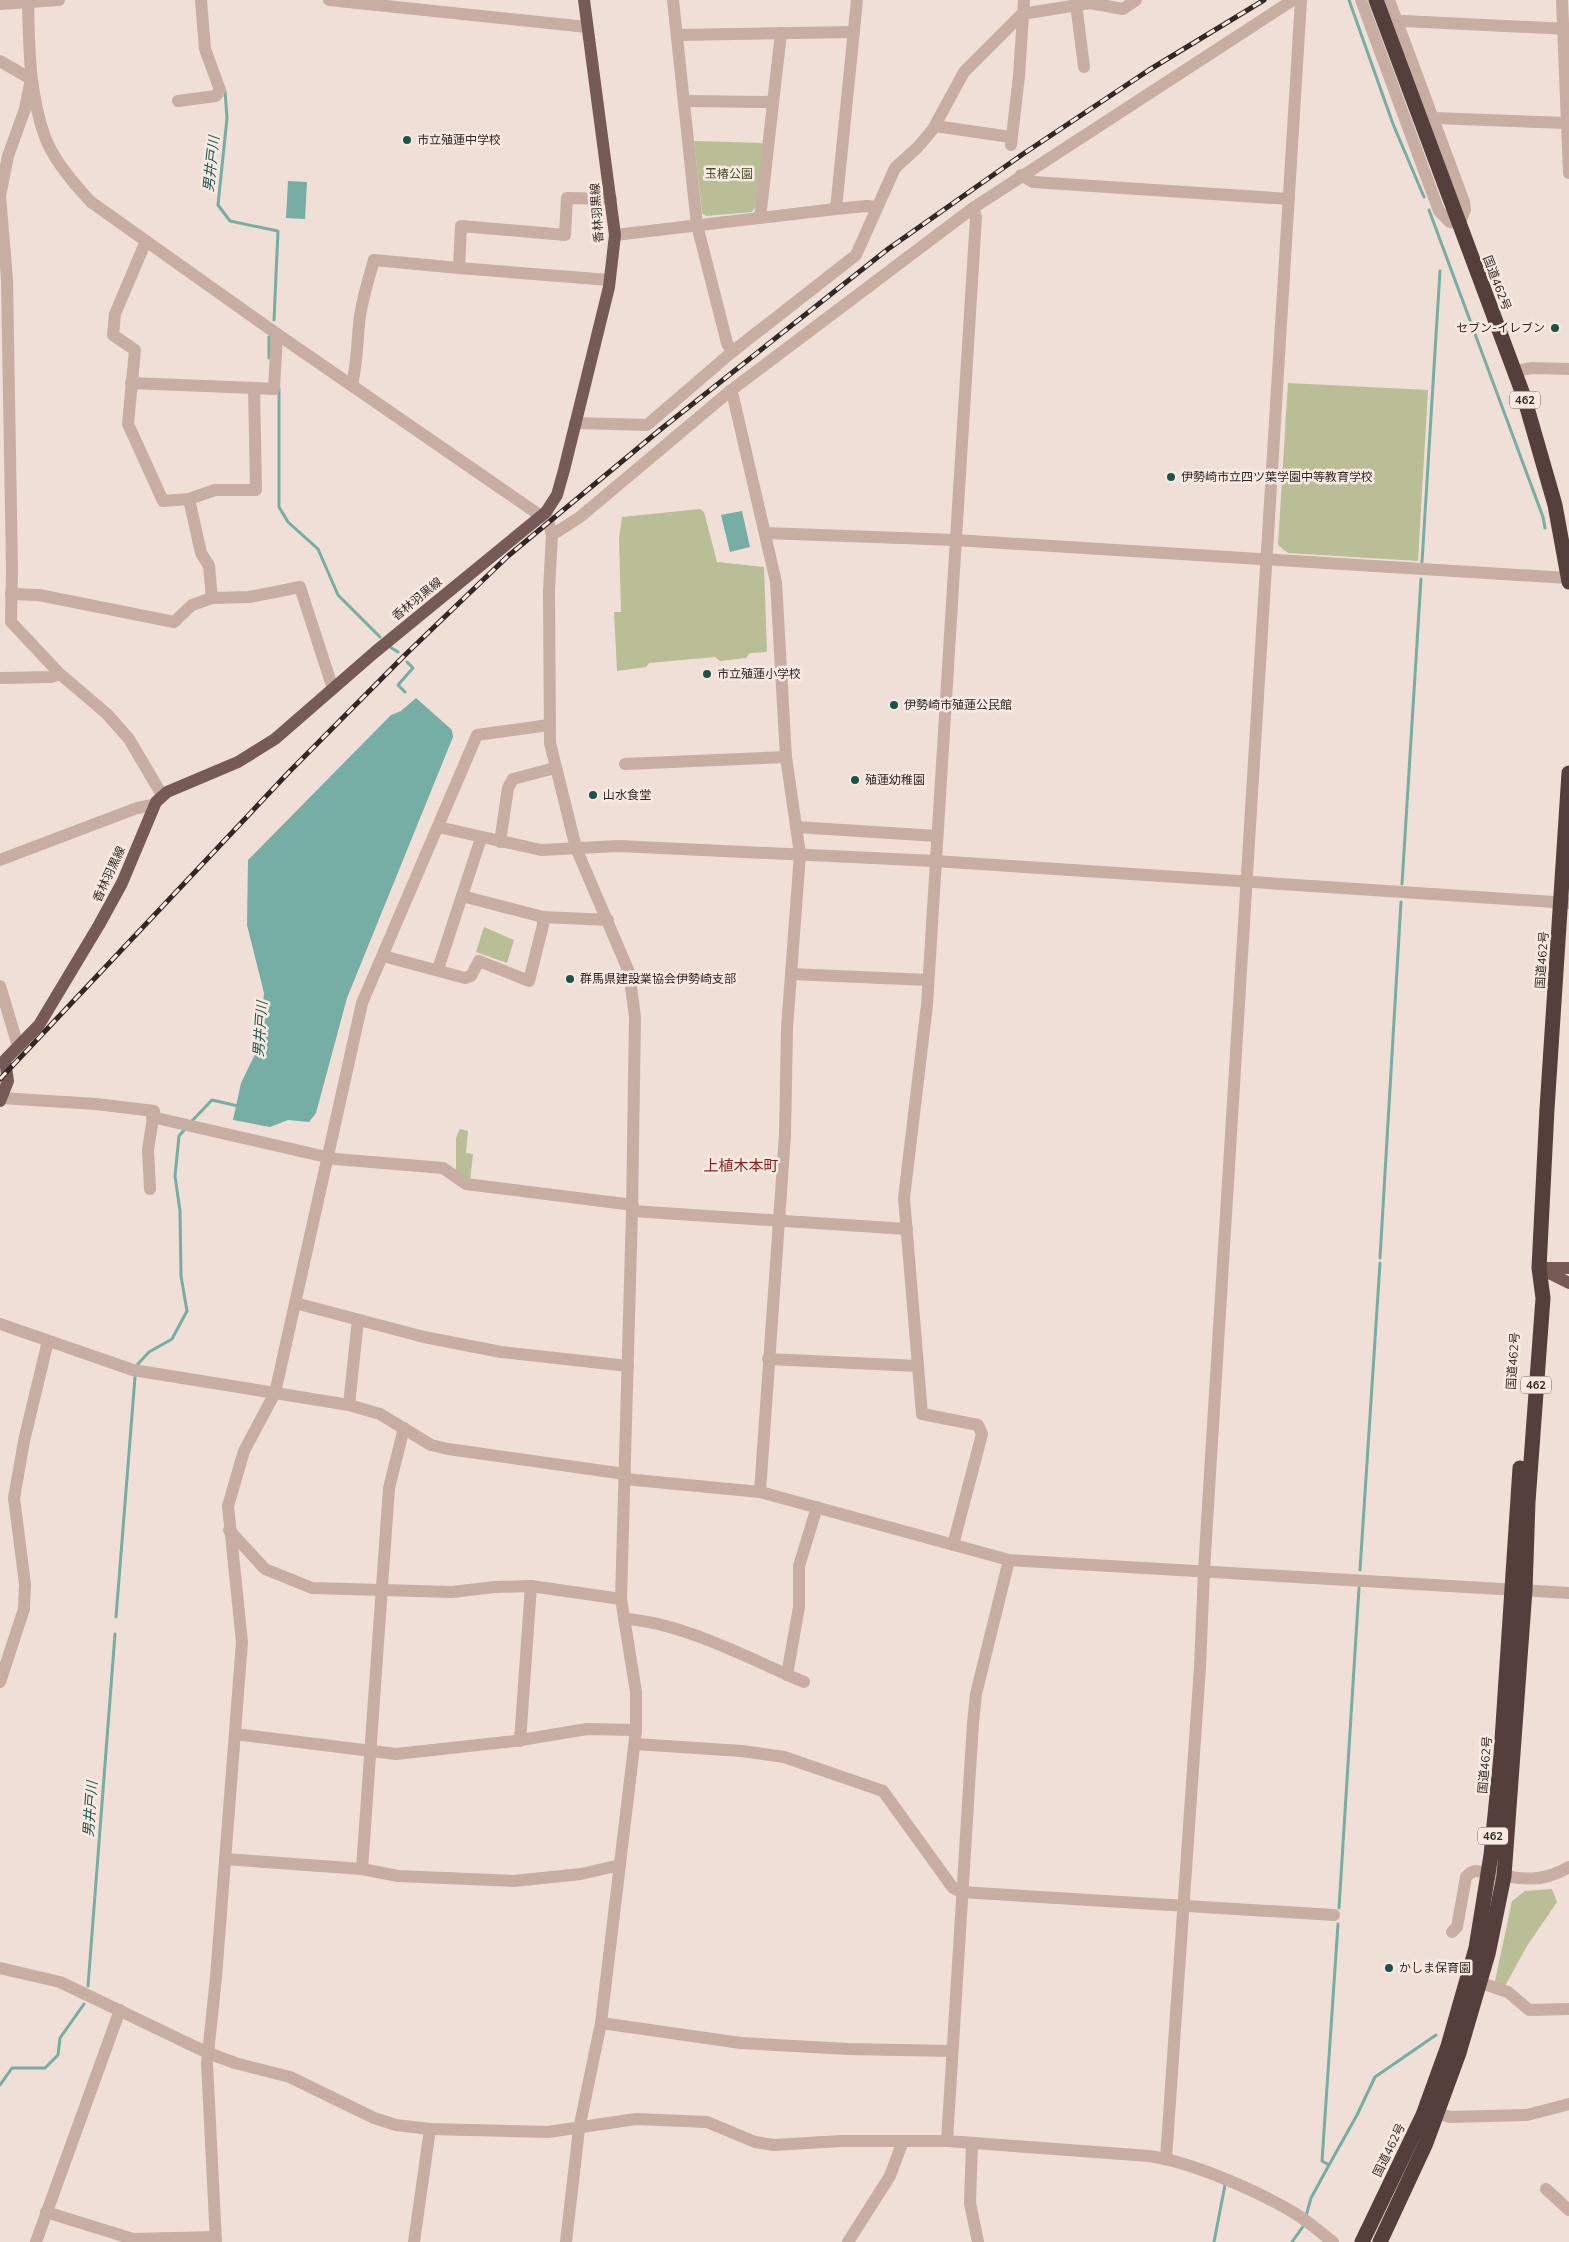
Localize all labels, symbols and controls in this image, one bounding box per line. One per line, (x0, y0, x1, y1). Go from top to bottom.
place label: 市立殖蓮中学校 (417, 132, 501, 148)
water label: 男井戸川 (199, 133, 224, 193)
marker: 市立殖蓮中学校 (401, 134, 413, 146)
park label: 玉椿公園 (705, 166, 753, 182)
street label: 香林羽黒線 (587, 183, 607, 243)
street label: 国道462号 (1479, 253, 1515, 313)
place label: セブン-イレブン (1456, 320, 1545, 336)
marker: セブン-イレブン (1549, 322, 1561, 334)
road number: 462 (1510, 392, 1540, 408)
place label: 伊勢崎市立四ツ葉学園中等教育学校 (1181, 469, 1373, 485)
marker: 伊勢崎市立四ツ葉学園中等教育学校 (1165, 471, 1177, 483)
street label: 香林羽黒線 (389, 574, 445, 624)
place label: 市立殖蓮小学校 (717, 666, 801, 682)
marker: 市立殖蓮小学校 (701, 668, 713, 680)
place label: 伊勢崎市殖蓮公民館 (904, 697, 1012, 713)
marker: 伊勢崎市殖蓮公民館 (888, 699, 900, 711)
place label: 殖蓮幼稚園 (865, 772, 925, 788)
marker: 殖蓮幼稚園 (849, 774, 861, 786)
place label: 山水食堂 (603, 787, 651, 803)
marker: 山水食堂 (587, 789, 599, 801)
street label: 香林羽黒線 (89, 843, 129, 905)
street label: 国道462号 (1532, 931, 1552, 989)
place label: 群馬県建設業協会伊勢崎支部 (580, 971, 736, 987)
marker: 群馬県建設業協会伊勢崎支部 (564, 973, 576, 985)
water label: 男井戸川 (249, 998, 272, 1058)
district label: 上植木本町 (703, 1156, 779, 1176)
street label: 国道462号 (1503, 1332, 1523, 1390)
road number: 462 (1521, 1376, 1551, 1394)
street label: 国道462号 (1475, 1736, 1495, 1794)
water label: 男井戸川 (79, 1778, 102, 1838)
road number: 462 (1478, 1828, 1508, 1844)
place label: かしま保育園 (1399, 1960, 1471, 1976)
marker: かしま保育園 (1383, 1962, 1395, 1974)
street label: 国道462号 (1369, 2121, 1409, 2179)

